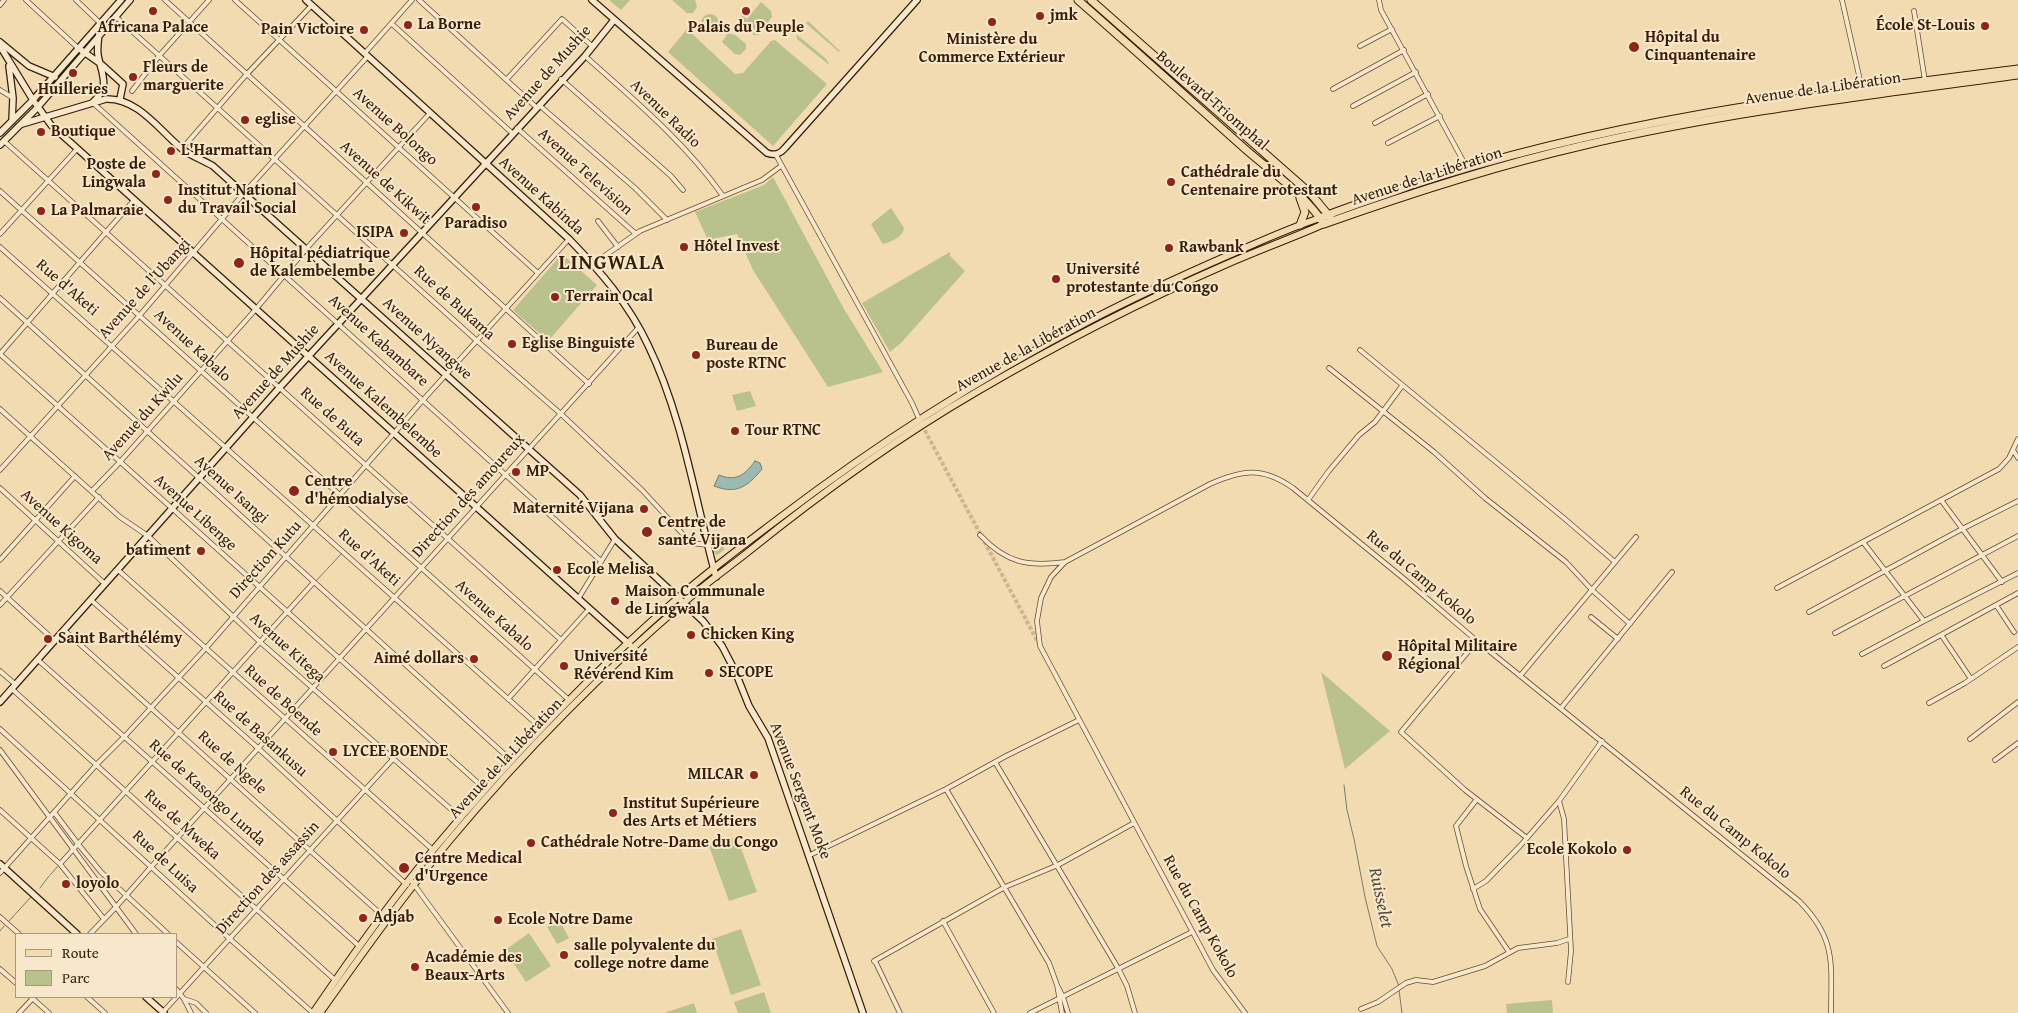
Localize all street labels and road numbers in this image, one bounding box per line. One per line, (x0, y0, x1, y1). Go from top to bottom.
street label: Avenue de Mushie (500, 21, 596, 125)
street label: Boulevard Triomphal (1152, 47, 1272, 155)
street label: Avenue de la Libération (1744, 69, 1902, 109)
street label: Avenue Radio (626, 76, 704, 152)
street label: Avenue Bolongo (349, 84, 441, 170)
street label: Avenue Television (534, 124, 636, 220)
street label: Avenue de Kikwit (336, 137, 434, 229)
street label: Avenue de la Libération (1349, 144, 1505, 210)
street label: Avenue Kabinda (495, 153, 587, 239)
street label: Avenue de l'Ubangi (95, 235, 195, 343)
street label: Rue d'Aketi (32, 256, 102, 320)
street label: Rue de Bukama (409, 262, 499, 344)
street label: Avenue Kabambare (324, 291, 432, 391)
street label: Avenue Nyangwe (378, 294, 476, 384)
street label: Avenue de la Libération (953, 303, 1099, 397)
street label: Avenue Kabalo (150, 305, 234, 387)
street label: Avenue de Mushie (228, 320, 324, 424)
street label: Avenue Kalembelembe (320, 347, 446, 463)
street label: Avenue du Kwilu (98, 369, 188, 465)
street label: Rue de Buta (296, 383, 368, 451)
street label: Direction des amoureux (408, 430, 530, 562)
street label: Avenue Isangi (190, 452, 272, 528)
street label: Avenue Libenge (149, 471, 241, 555)
street label: Avenue Kigoma (16, 485, 106, 569)
street label: Direction Kutu (226, 517, 306, 603)
street label: Rue d'Aketi (334, 525, 404, 591)
street label: Rue du Camp Kokolo (1362, 526, 1480, 630)
street label: Avenue Kabalo (451, 576, 537, 656)
street label: Avenue Kitega (245, 609, 329, 687)
street label: Rue de Boende (240, 661, 326, 741)
street label: Rue de Basankusu (209, 687, 311, 781)
street label: Avenue de la Libération (445, 695, 567, 823)
street label: Avenue Sergent Moke (765, 720, 835, 862)
street label: Rue de Ngele (193, 727, 271, 799)
street label: Rue de Kasongo Lunda (145, 736, 269, 850)
street label: Rue du Camp Kokolo (1676, 782, 1794, 884)
street label: Rue de Mweka (140, 786, 224, 864)
street label: Direction des assassin (212, 817, 324, 939)
street label: Rue de Luisa (128, 827, 202, 897)
street label: Rue du Camp Kokolo (1158, 852, 1242, 982)

